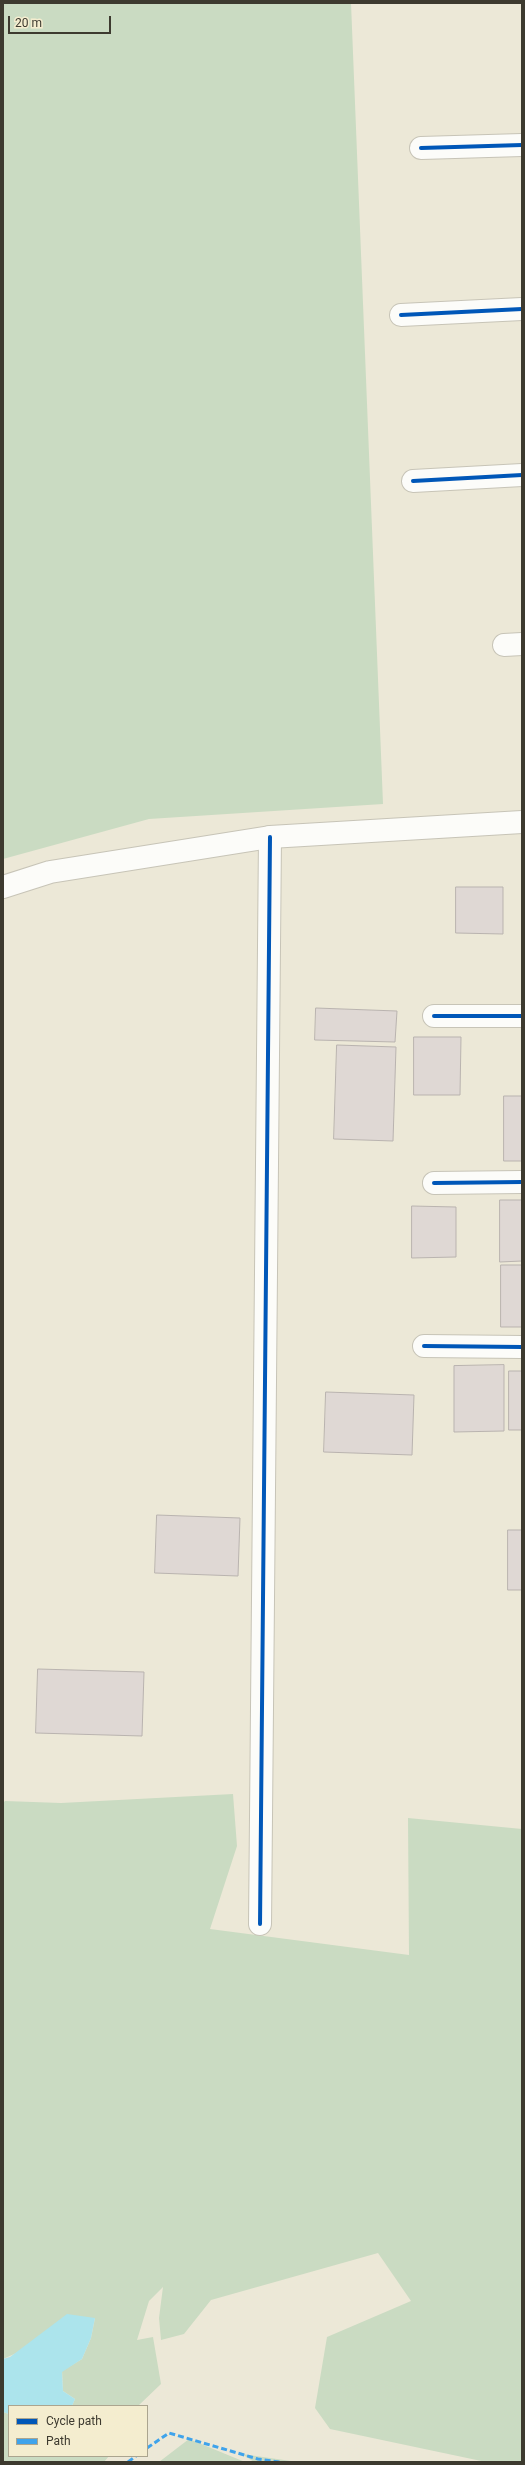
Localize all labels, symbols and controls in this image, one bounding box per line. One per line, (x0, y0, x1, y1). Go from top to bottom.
scale bar (10, 8, 113, 34)
text: 20 m (15, 16, 42, 30)
legend (8, 2405, 148, 2457)
text: Cycle path (46, 2414, 102, 2428)
text: Path (46, 2434, 71, 2448)

